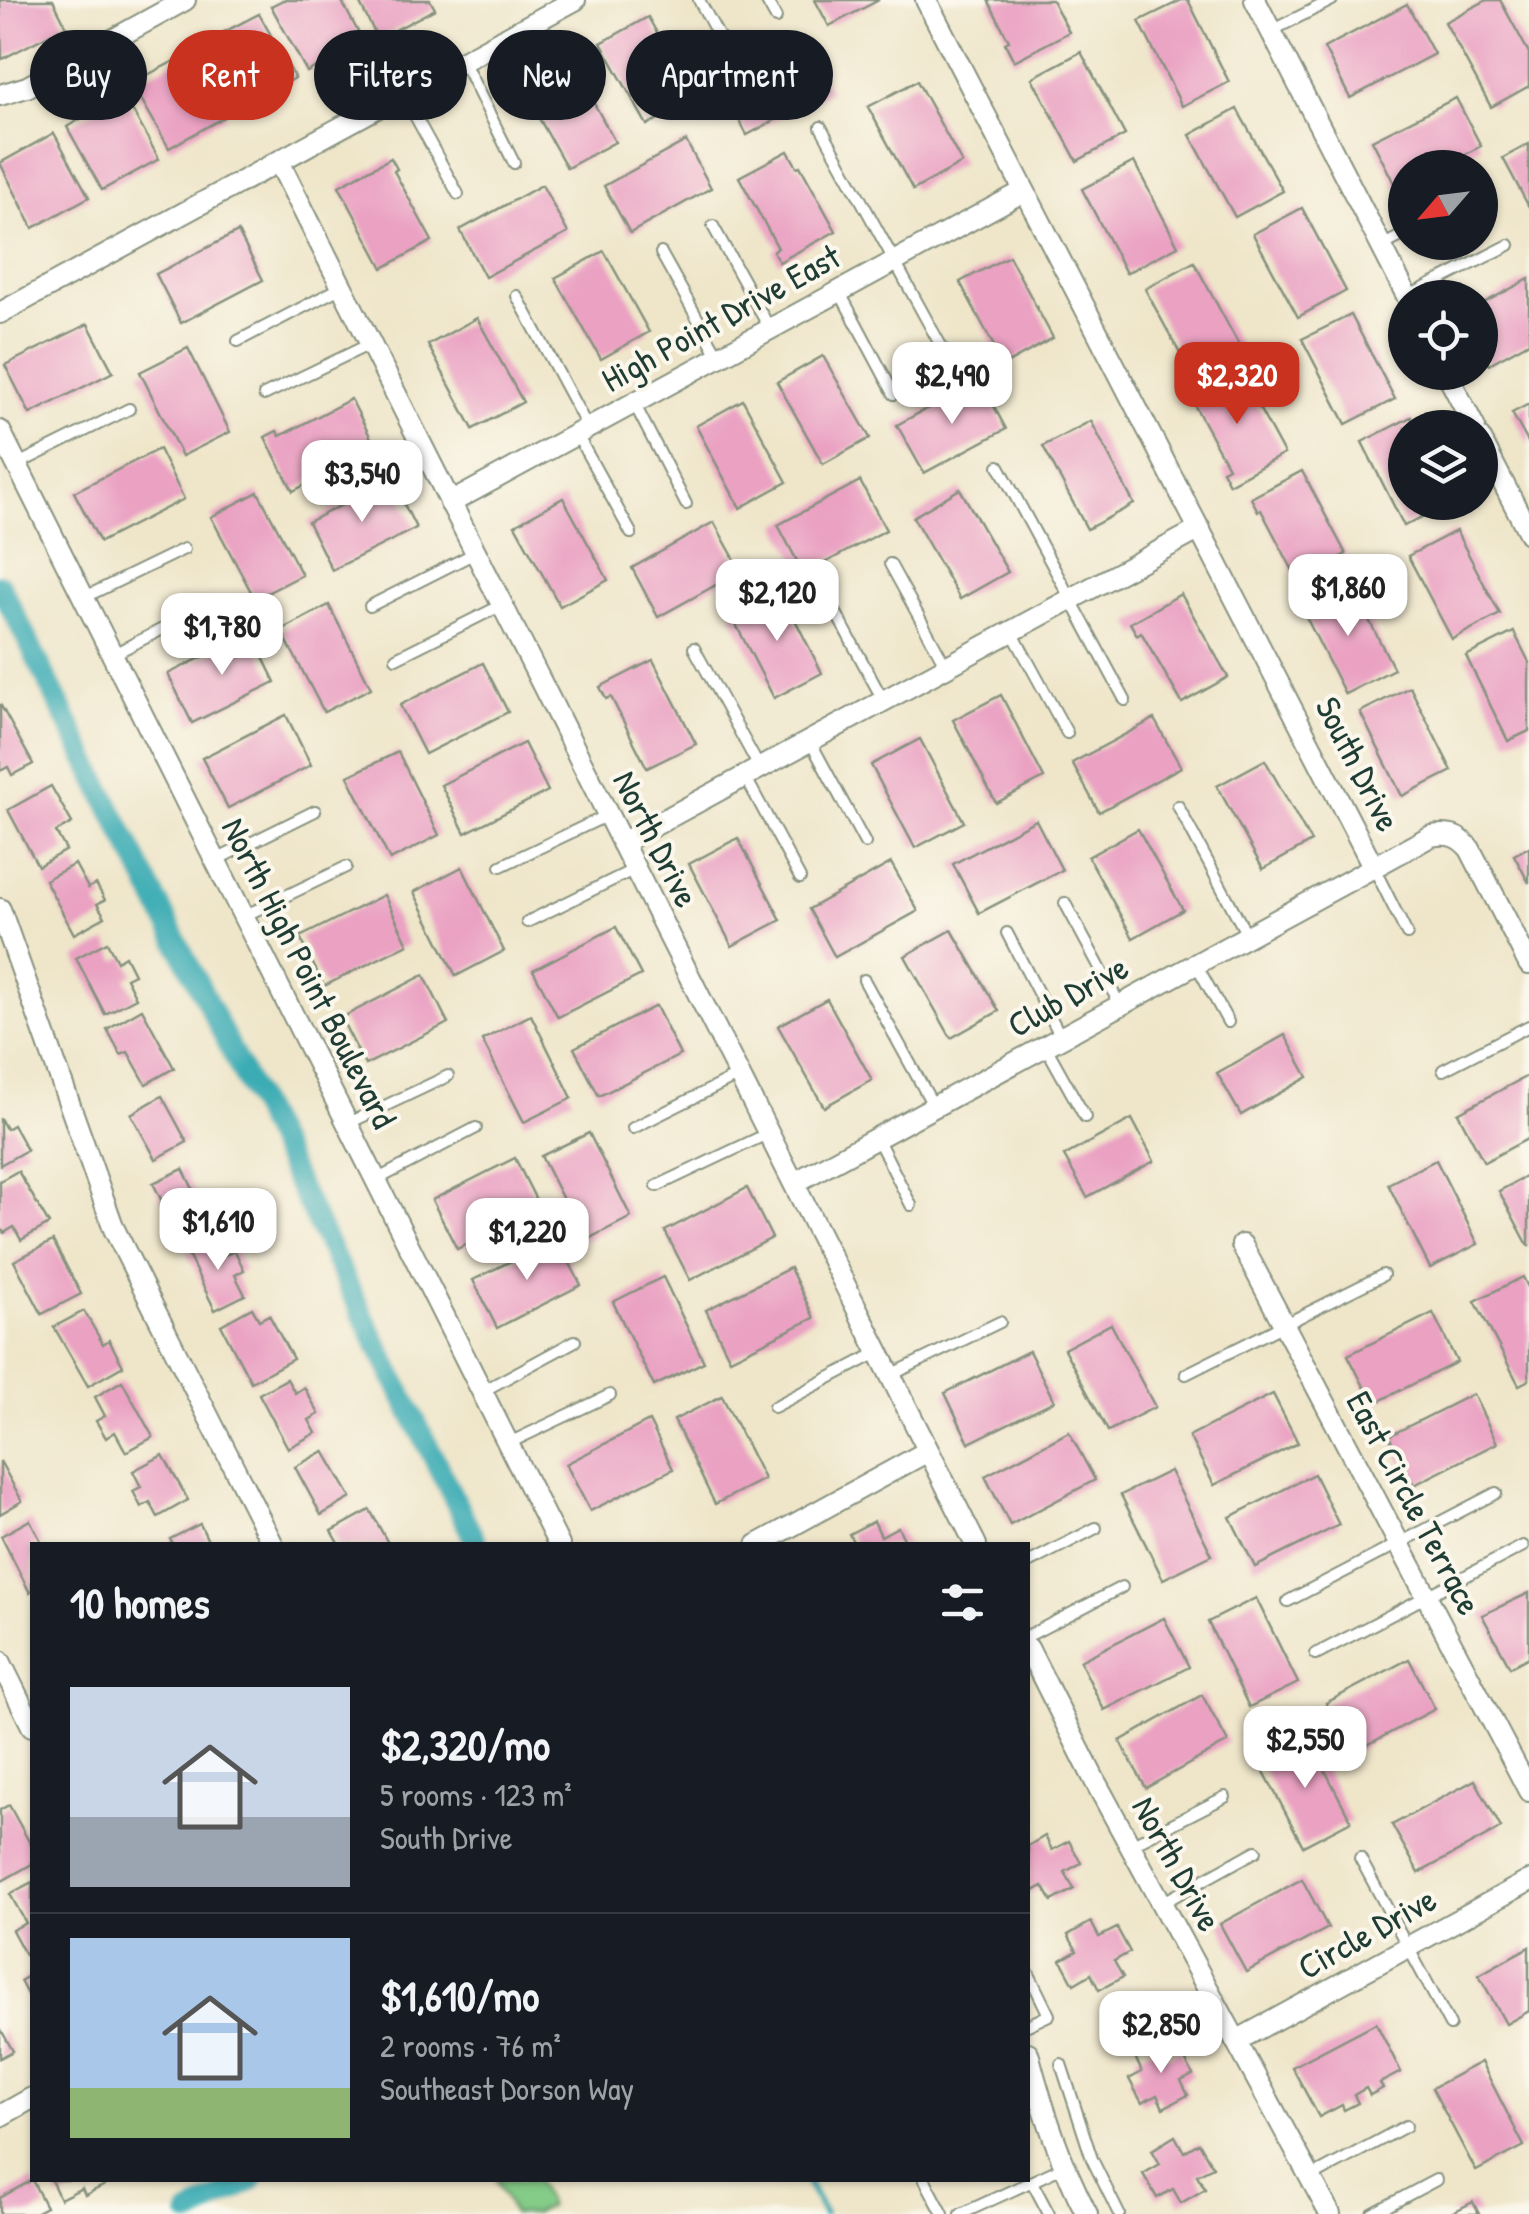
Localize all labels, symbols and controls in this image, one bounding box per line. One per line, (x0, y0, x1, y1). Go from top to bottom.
chip: Buy (30, 30, 147, 120)
chip: Rent (167, 30, 294, 120)
chip: Filters (314, 30, 467, 120)
chip: New (487, 30, 606, 120)
chip: Apartment (626, 30, 833, 120)
north arrow (1388, 150, 1498, 260)
map controls (1388, 150, 1498, 520)
street label: High Point Drive East (593, 232, 849, 403)
button: locate (1388, 280, 1498, 390)
pin: $2,490 (871, 342, 1033, 427)
pin: $2,320 (1156, 342, 1318, 427)
text: $2,490 (914, 353, 990, 396)
text: $2,320 (1196, 353, 1278, 396)
button: layers (1388, 410, 1498, 520)
pin: $3,540 (281, 440, 443, 525)
text: $3,540 (324, 451, 400, 494)
pin: $1,860 (1267, 554, 1429, 639)
pin: $2,120 (696, 559, 858, 644)
text: $1,860 (1310, 565, 1386, 608)
text: $2,120 (738, 570, 816, 613)
pin: $1,780 (141, 593, 303, 678)
text: $1,780 (183, 604, 261, 647)
street label: South Drive (1305, 689, 1412, 839)
street label: North Drive (602, 763, 711, 915)
street label: North High Point Boulevard (211, 810, 408, 1136)
street label: Club Drive (999, 943, 1136, 1048)
pin: $1,610 (137, 1188, 299, 1273)
pin: $1,220 (446, 1198, 608, 1283)
text: $1,610 (181, 1199, 255, 1242)
text: $1,220 (488, 1209, 566, 1252)
street label: East Circle Terrace (1336, 1383, 1493, 1623)
text: 10 homes (70, 1574, 210, 1631)
icon: filters (935, 1575, 990, 1630)
pin: $2,550 (1224, 1706, 1386, 1791)
text: $2,320/mo (380, 1716, 550, 1773)
text: $2,550 (1265, 1717, 1345, 1760)
icon: home (150, 1727, 270, 1847)
text: 5 rooms · 123 m² (380, 1773, 572, 1816)
street label: North Drive (1121, 1788, 1234, 1939)
text: South Drive (380, 1816, 512, 1859)
street label: Circle Drive (1289, 1875, 1444, 1990)
text: $1,610/mo (380, 1967, 539, 2024)
icon: home (150, 1978, 270, 2098)
pin: $2,850 (1080, 1991, 1242, 2076)
text: $2,850 (1121, 2002, 1201, 2045)
text: 2 rooms · 76 m² (380, 2024, 561, 2067)
text: Southeast Dorson Way (380, 2067, 634, 2110)

